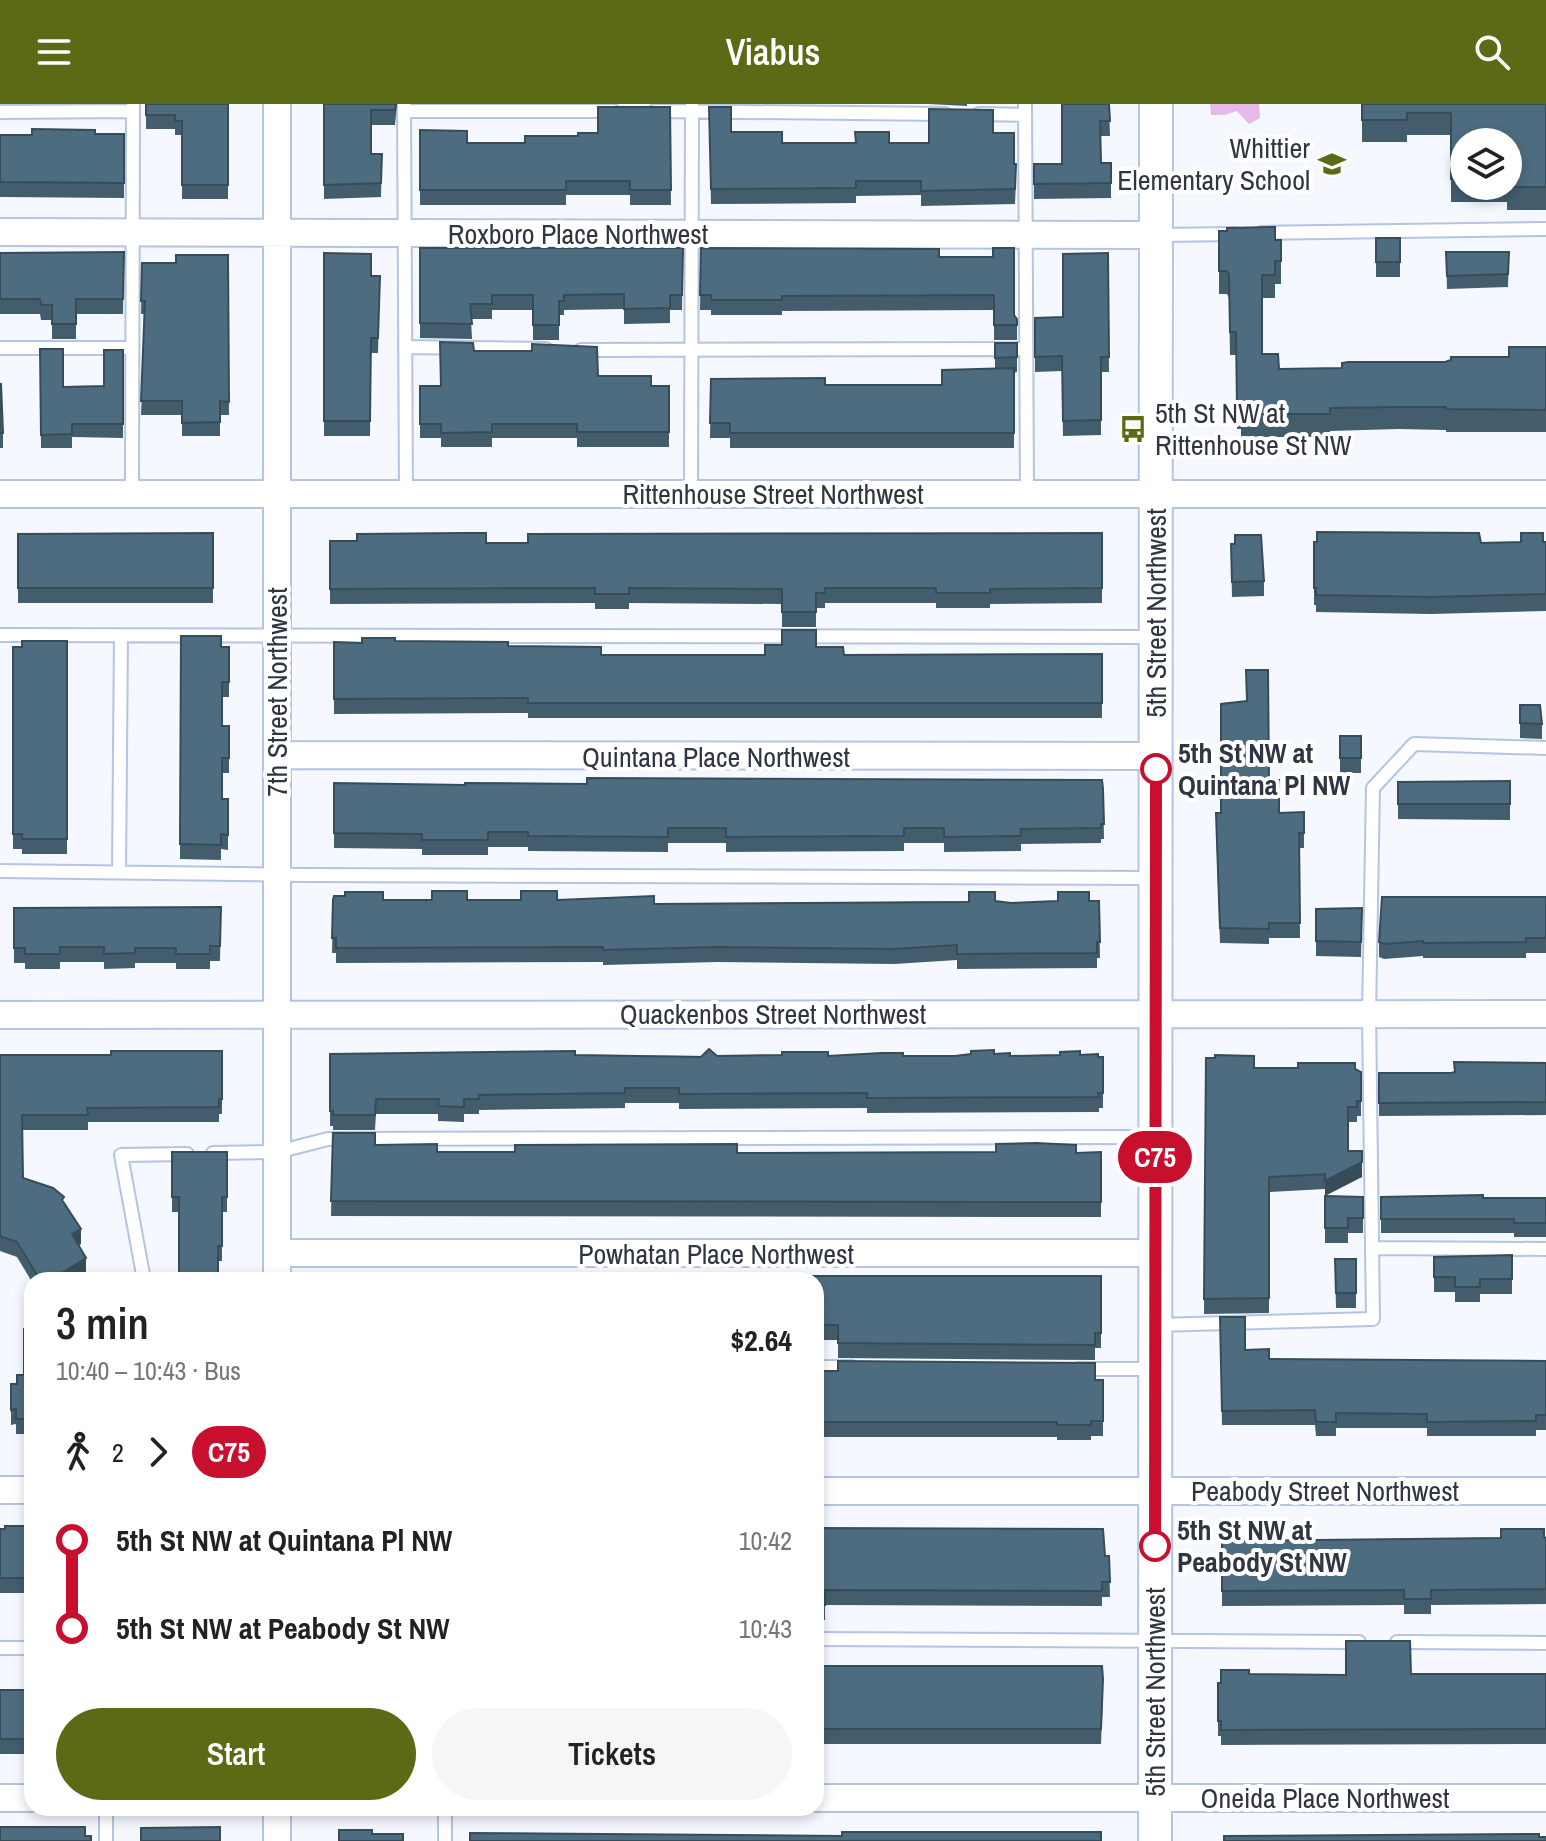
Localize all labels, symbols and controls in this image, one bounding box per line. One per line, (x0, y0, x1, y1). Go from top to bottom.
text: Viabus (726, 28, 820, 76)
icon: menu (32, 30, 76, 74)
icon: search (1470, 30, 1514, 74)
map controls (1450, 128, 1522, 200)
button: layers (1450, 128, 1522, 200)
place label: Whittier Elementary School (1117, 129, 1310, 199)
school or university icon: Whittier Elementary School (1317, 149, 1347, 179)
street label: Roxboro Place Northwest (448, 215, 708, 253)
place label: 5th St NW at Rittenhouse St NW (1155, 394, 1352, 464)
bus stop icon: 5th St NW at Rittenhouse St NW (1118, 414, 1148, 444)
street label: Rittenhouse Street Northwest (622, 475, 924, 513)
street label: 5th Street Northwest (1137, 508, 1175, 718)
street label: 7th Street Northwest (258, 587, 296, 797)
place label: 5th St NW at Quintana Pl NW (1178, 734, 1351, 804)
street label: Quintana Place Northwest (582, 738, 850, 776)
marker: 5th St NW at Quintana Pl NW (1141, 754, 1171, 784)
street label: Quackenbos Street Northwest (620, 995, 926, 1033)
line badge: C75 (1109, 1131, 1201, 1183)
text: C75 (1134, 1138, 1176, 1176)
street label: Powhatan Place Northwest (578, 1235, 854, 1273)
text: 3 min (56, 1293, 149, 1353)
text: $2.64 (730, 1320, 792, 1360)
text: 10:40 – 10:43 · Bus (56, 1353, 241, 1388)
icon: walk (56, 1430, 100, 1474)
icon: forward (136, 1430, 180, 1474)
text: C75 (208, 1433, 250, 1471)
text: 2 (112, 1435, 124, 1470)
street label: Peabody Street Northwest (1191, 1472, 1459, 1510)
place label: 5th St NW at Peabody St NW (1177, 1511, 1347, 1581)
text: 5th St NW at Quintana Pl NW (116, 1520, 452, 1560)
text: 10:42 (739, 1523, 792, 1558)
marker: 5th St NW at Peabody St NW (1140, 1531, 1170, 1561)
street label: 5th Street Northwest (1136, 1587, 1174, 1797)
text: 5th St NW at Peabody St NW (116, 1608, 450, 1648)
text: 10:43 (739, 1611, 792, 1646)
button: Start (56, 1708, 416, 1800)
button: Tickets (432, 1708, 792, 1800)
street label: Oneida Place Northwest (1201, 1779, 1449, 1817)

